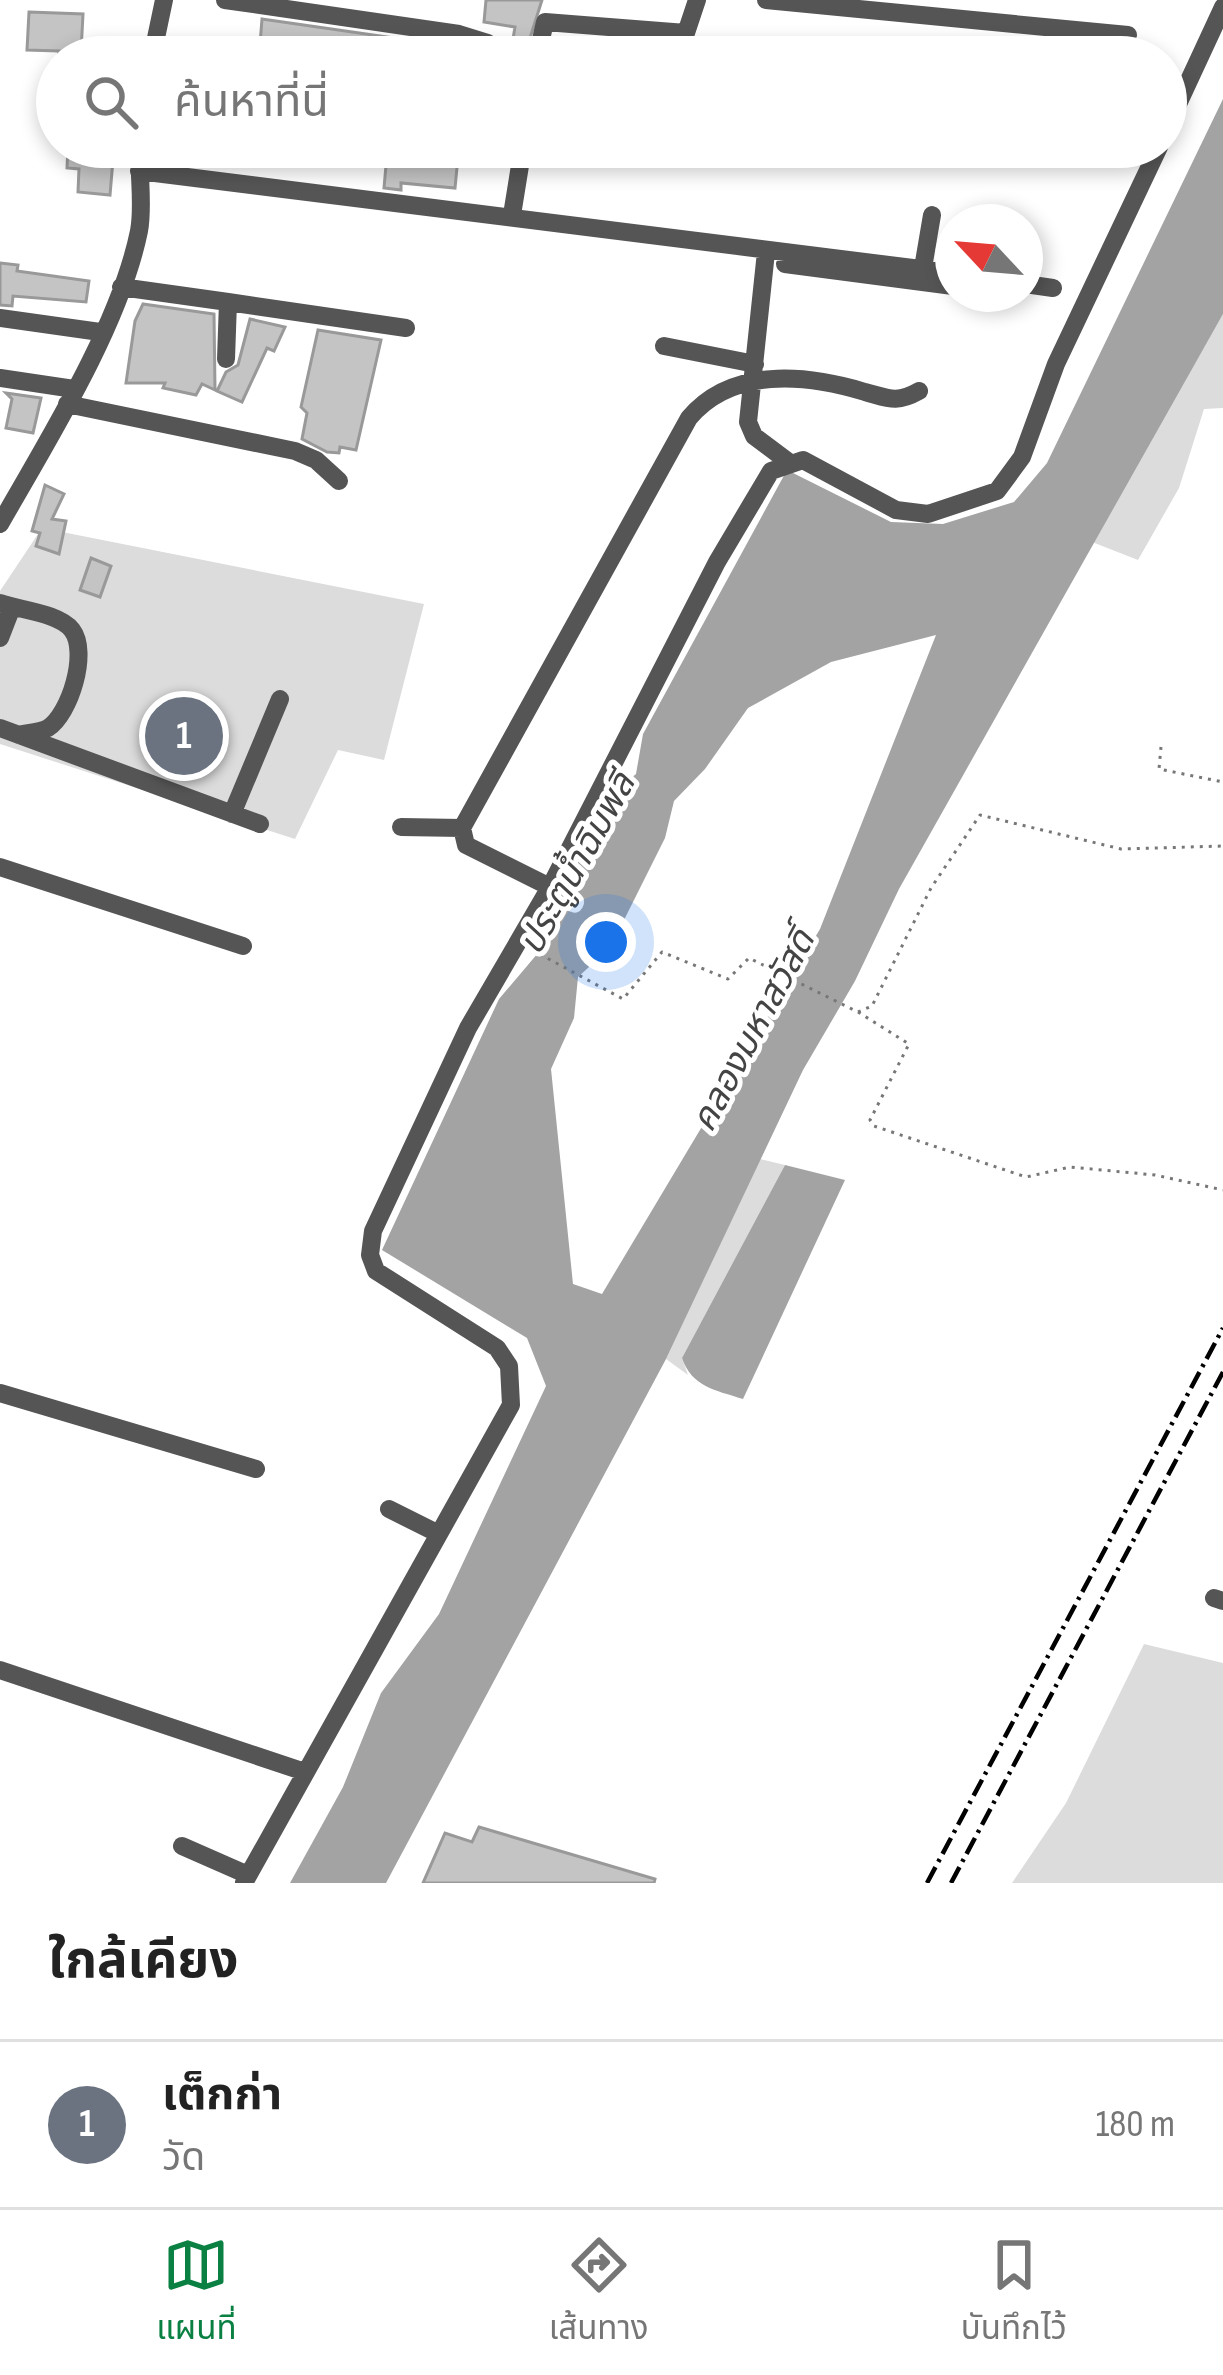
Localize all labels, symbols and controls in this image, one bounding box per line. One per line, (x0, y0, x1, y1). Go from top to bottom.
search box (36, 36, 1187, 168)
icon: search (78, 69, 144, 135)
text: ค้นหาที่นี่ (174, 75, 329, 130)
north arrow (935, 204, 1043, 312)
pin: 1 (145, 691, 223, 781)
water label: ประตูน้ำฉิมพลี (506, 760, 647, 962)
your location (576, 912, 636, 972)
water label: คลองมหาสวัสดิ์ (682, 915, 829, 1139)
text: ใกล้เคียง (48, 1931, 238, 1992)
text: เต็กก่า (162, 2068, 282, 2123)
text: 1 (79, 2101, 95, 2148)
text: 180 m (1096, 2101, 1175, 2148)
text: วัด (162, 2135, 205, 2182)
tab: แผนที่ (156, 2232, 237, 2354)
tab: เส้นทาง (549, 2232, 649, 2354)
tab: บันทึกไว้ (961, 2232, 1067, 2354)

